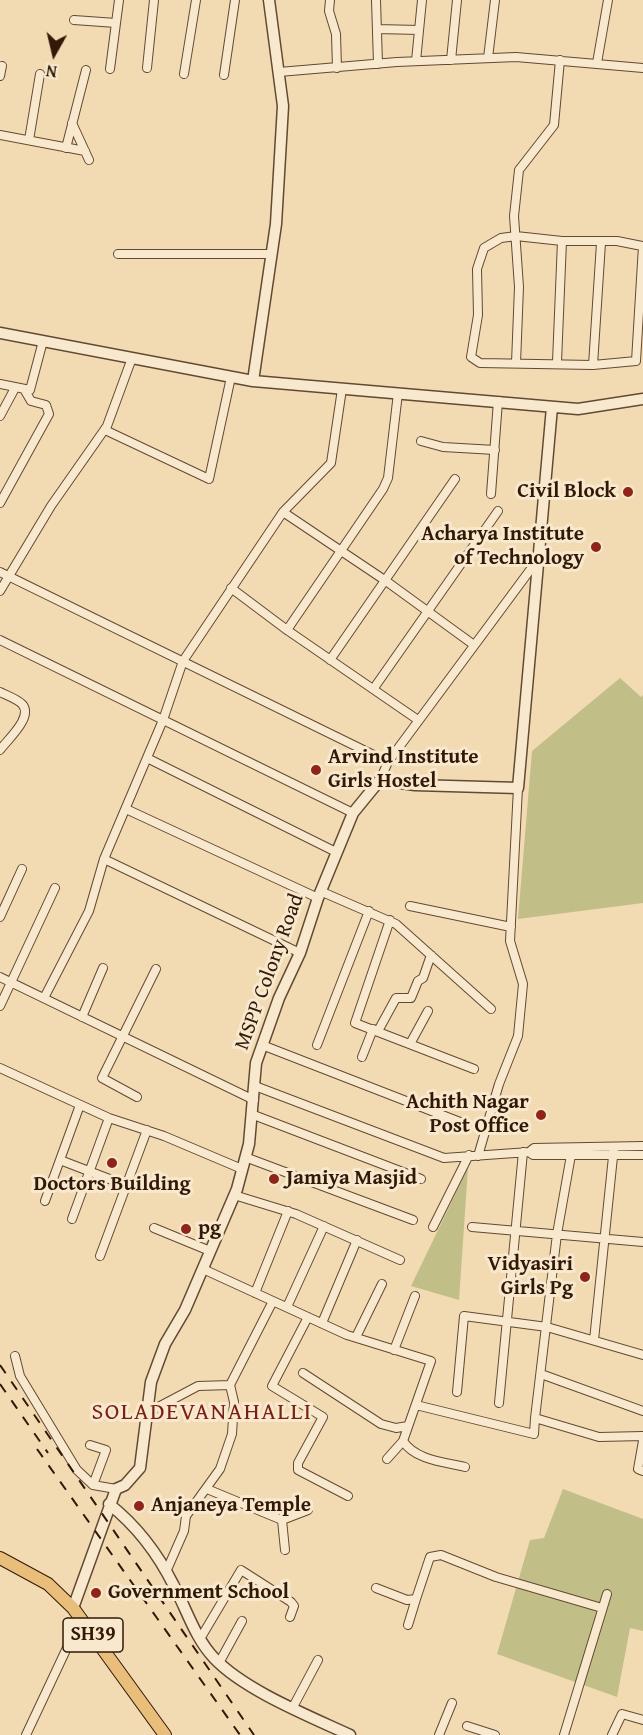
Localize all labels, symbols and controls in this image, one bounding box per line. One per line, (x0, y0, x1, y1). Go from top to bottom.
north arrow (24, 24, 84, 84)
text: N (45, 59, 58, 84)
place label: Civil Block (517, 479, 616, 505)
marker: Civil Block (621, 485, 635, 499)
place label: Acharya Institute of Technology (421, 522, 584, 572)
marker: Acharya Institute of Technology (589, 540, 603, 554)
place label: Arvind Institute Girls Hostel (328, 745, 479, 795)
marker: Arvind Institute Girls Hostel (309, 763, 323, 777)
street label: MSPP Colony Road (230, 891, 310, 1053)
place label: Achith Nagar Post Office (406, 1090, 529, 1140)
marker: Achith Nagar Post Office (534, 1108, 548, 1122)
marker: Doctors Building (105, 1156, 119, 1170)
place label: Jamiya Masjid (286, 1166, 417, 1192)
place label: Doctors Building (33, 1172, 191, 1198)
marker: Jamiya Masjid (267, 1172, 281, 1186)
place label: pg (198, 1216, 221, 1242)
marker: pg (179, 1222, 193, 1236)
place label: Vidyasiri Girls Pg (487, 1252, 573, 1302)
marker: Vidyasiri Girls Pg (578, 1270, 592, 1284)
district label: SOLADEVANAHALLI (91, 1399, 313, 1427)
place label: Anjaneya Temple (151, 1493, 311, 1519)
marker: Anjaneya Temple (132, 1499, 146, 1513)
place label: Government School (108, 1580, 289, 1606)
marker: Government School (89, 1586, 103, 1600)
road number: SH39 (63, 1618, 123, 1652)

